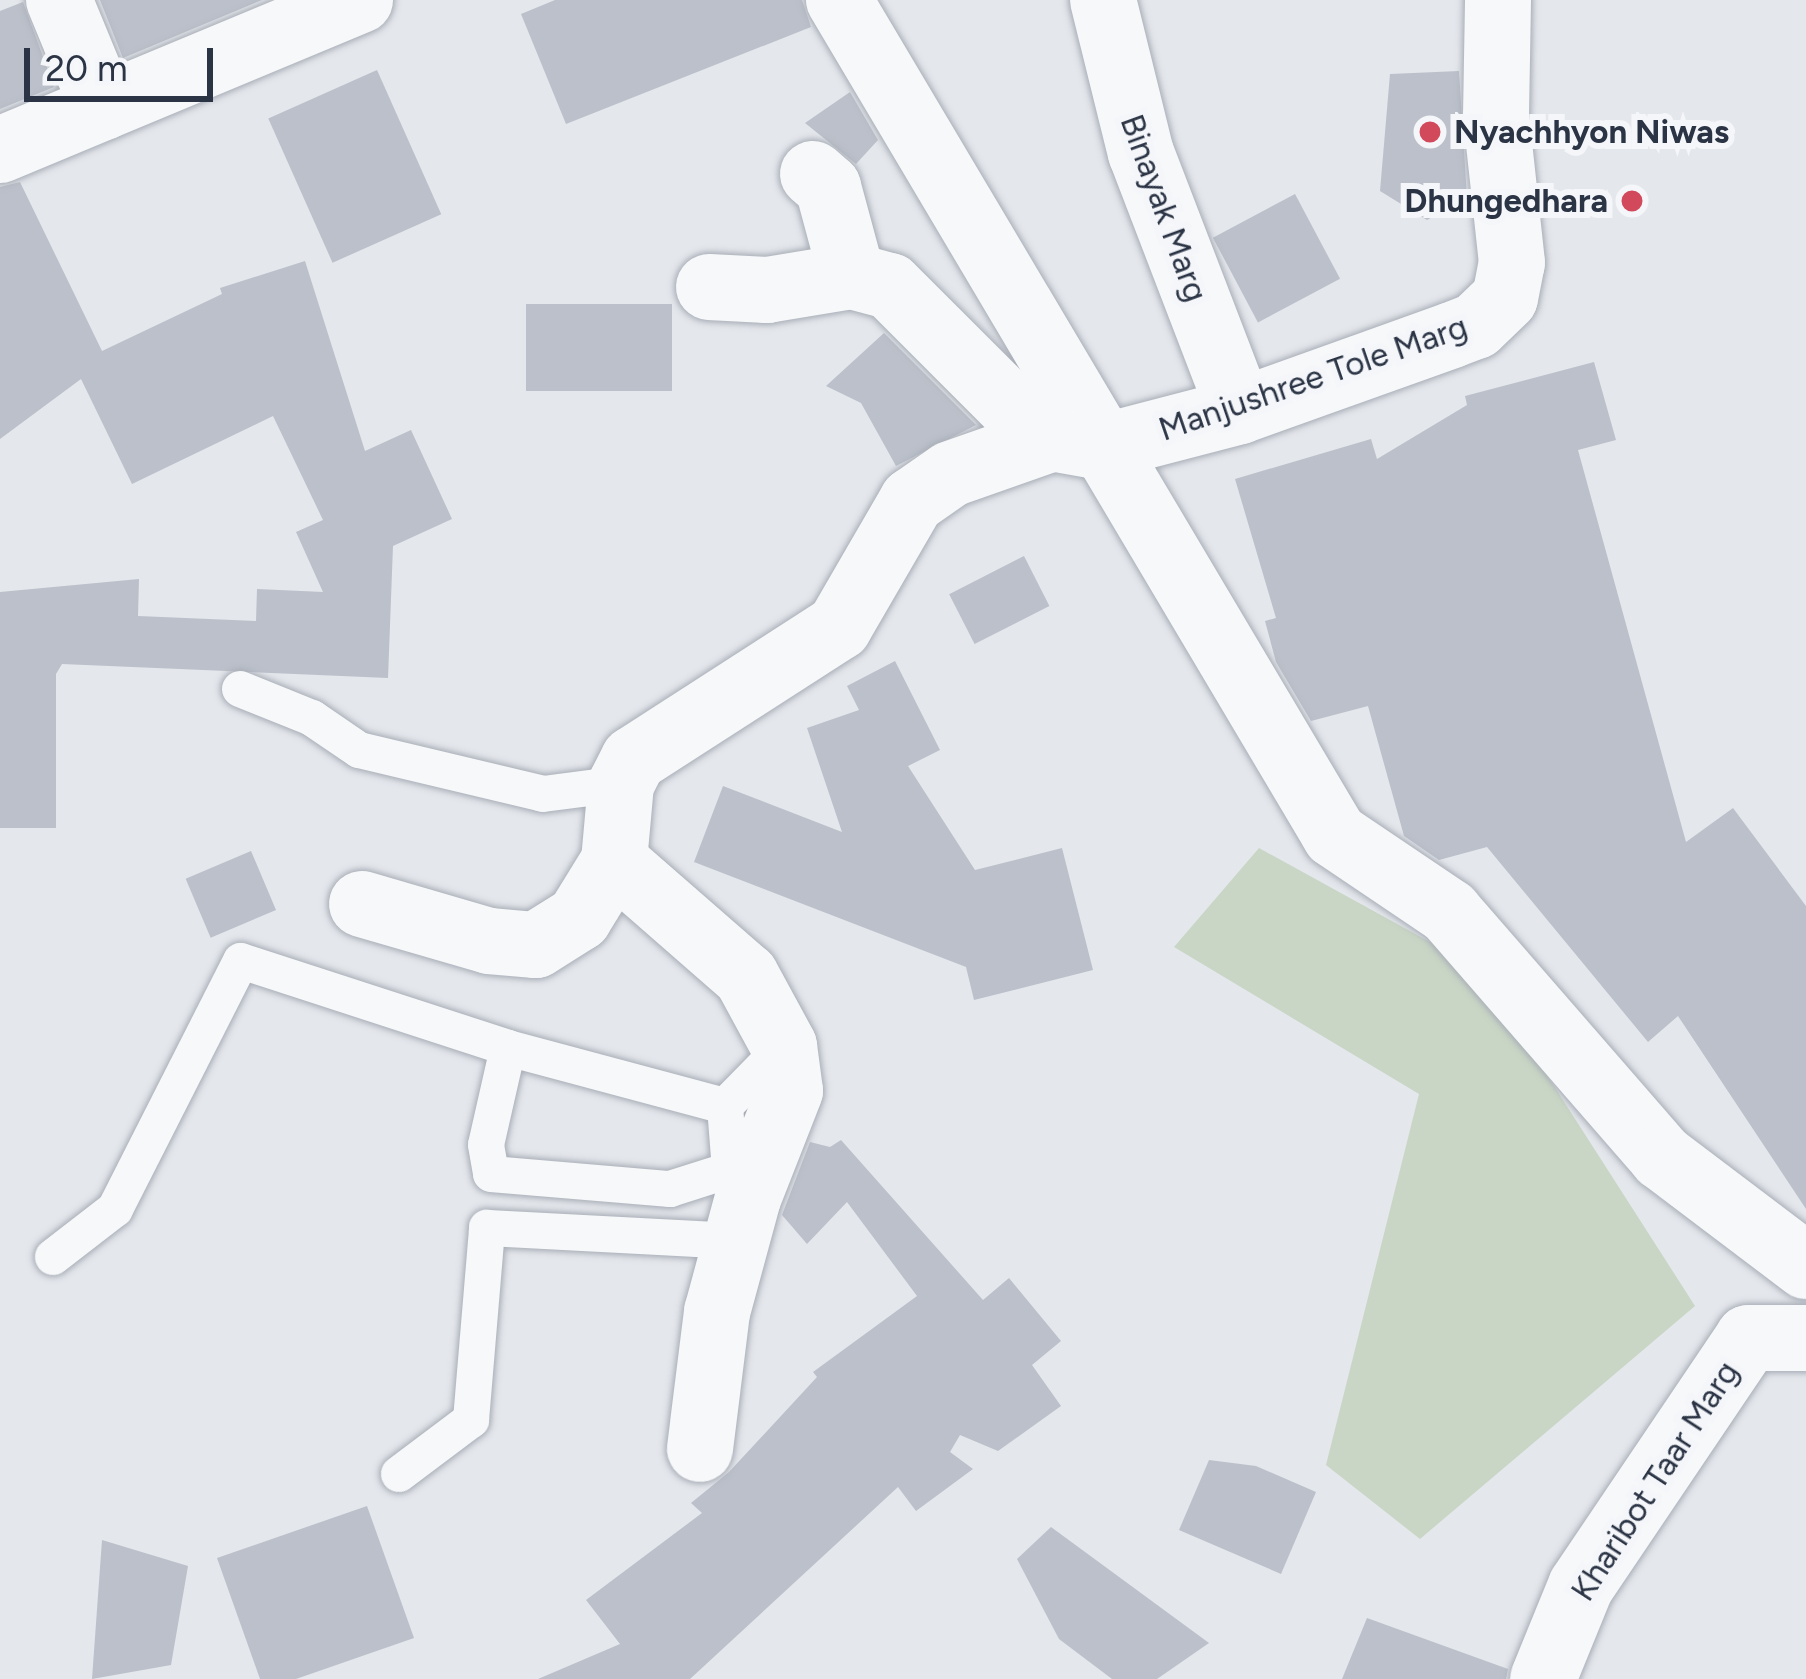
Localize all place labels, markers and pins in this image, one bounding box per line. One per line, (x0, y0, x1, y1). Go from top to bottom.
place label: Nyachhyon Niwas (1454, 112, 1729, 152)
marker: Nyachhyon Niwas (1417, 119, 1443, 145)
place label: Dhungedhara (1404, 181, 1608, 221)
marker: Dhungedhara (1619, 188, 1645, 214)

